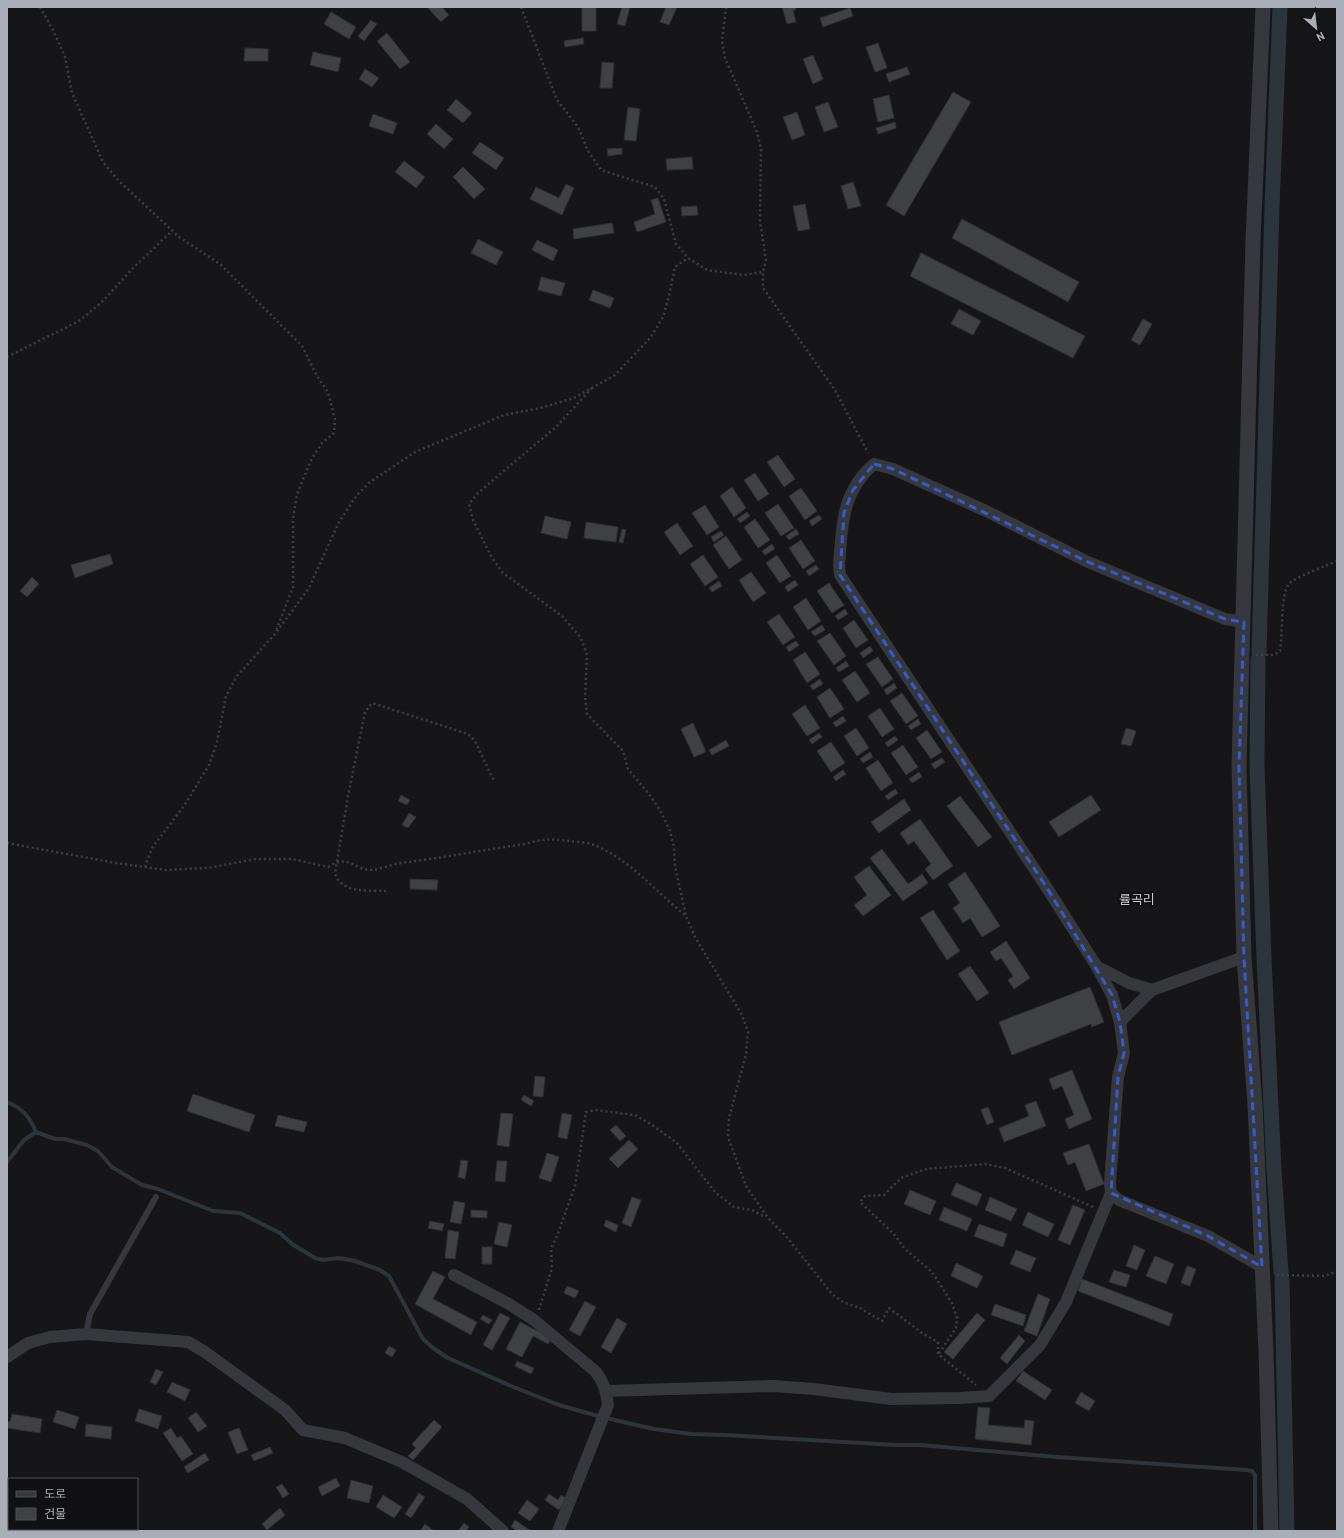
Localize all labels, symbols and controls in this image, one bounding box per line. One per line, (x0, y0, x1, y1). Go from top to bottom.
north arrow (1296, 8, 1336, 48)
text: N (1315, 30, 1327, 45)
district label: 률곡리 (1119, 891, 1155, 907)
legend (8, 1478, 138, 1530)
text: 도로 (44, 1486, 66, 1500)
text: 건물 (44, 1506, 66, 1520)

